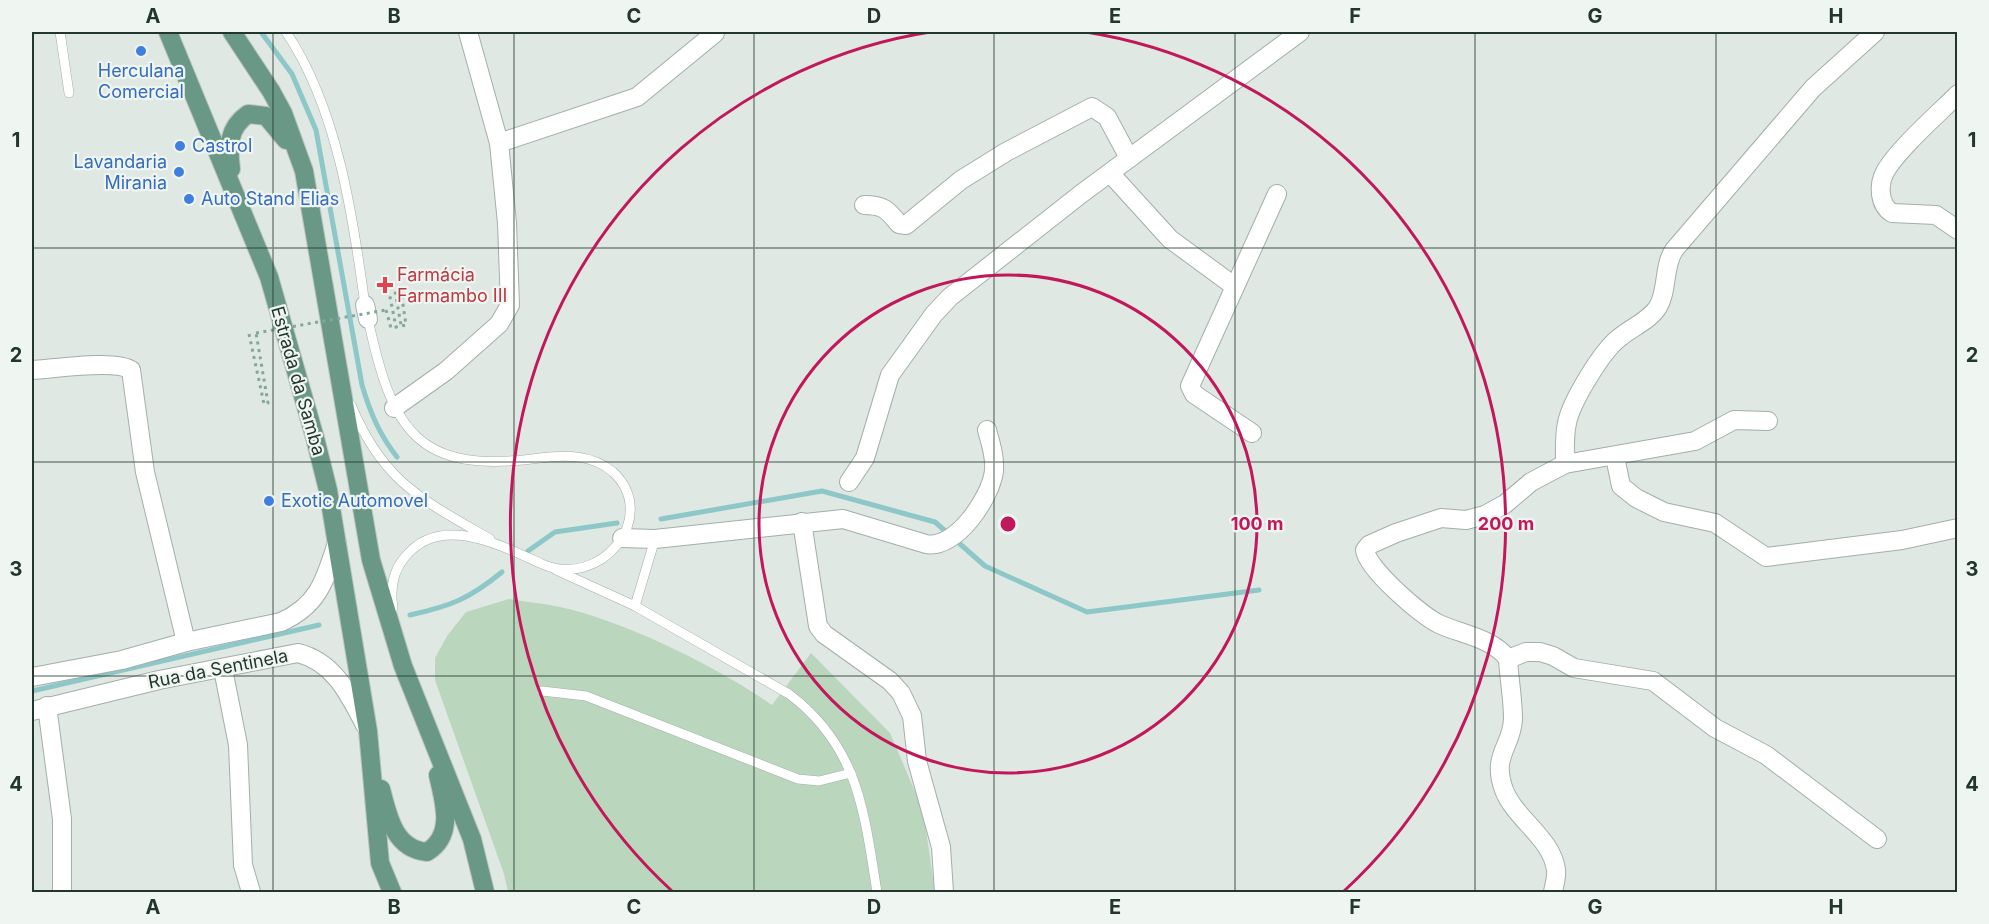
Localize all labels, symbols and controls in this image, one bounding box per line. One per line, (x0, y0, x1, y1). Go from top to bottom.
text: A (146, 4, 161, 28)
text: B (387, 4, 401, 28)
text: C (627, 4, 641, 28)
text: D (867, 4, 881, 28)
text: E (1109, 4, 1121, 28)
text: F (1349, 4, 1361, 28)
text: G (1587, 4, 1603, 28)
text: H (1829, 4, 1843, 28)
marker: Herculana Comercial (134, 44, 148, 58)
place label: Herculana Comercial (98, 60, 184, 102)
text: 1 (12, 128, 20, 152)
text: 1 (1968, 128, 1976, 152)
place label: Castrol (192, 135, 252, 156)
marker: Castrol (173, 139, 187, 153)
place label: Lavandaria Mirania (74, 151, 167, 193)
marker: Lavandaria Mirania (172, 165, 186, 179)
place label: Auto Stand Elias (201, 188, 339, 209)
marker: Auto Stand Elias (182, 192, 196, 206)
place label: Farmácia Farmambo III (397, 264, 507, 306)
marker: Farmácia Farmambo III (378, 278, 392, 292)
street label: Estrada da Samba (267, 304, 330, 458)
text: 2 (10, 343, 22, 367)
text: 2 (1966, 343, 1978, 367)
place label: Exotic Automovel (281, 490, 428, 511)
marker: Exotic Automovel (262, 494, 276, 508)
text: 100 m (1231, 513, 1283, 534)
text: 200 m (1478, 513, 1534, 534)
centre of rings (998, 514, 1018, 534)
text: 3 (10, 557, 22, 581)
text: 3 (1966, 557, 1978, 581)
street label: Rua da Sentinela (146, 645, 290, 692)
text: 4 (9, 772, 23, 796)
text: 4 (1965, 772, 1979, 796)
text: A (146, 895, 161, 919)
text: B (387, 895, 401, 919)
text: C (627, 895, 641, 919)
text: D (867, 895, 881, 919)
text: E (1109, 895, 1121, 919)
text: F (1349, 895, 1361, 919)
text: G (1587, 895, 1603, 919)
text: H (1829, 895, 1843, 919)

